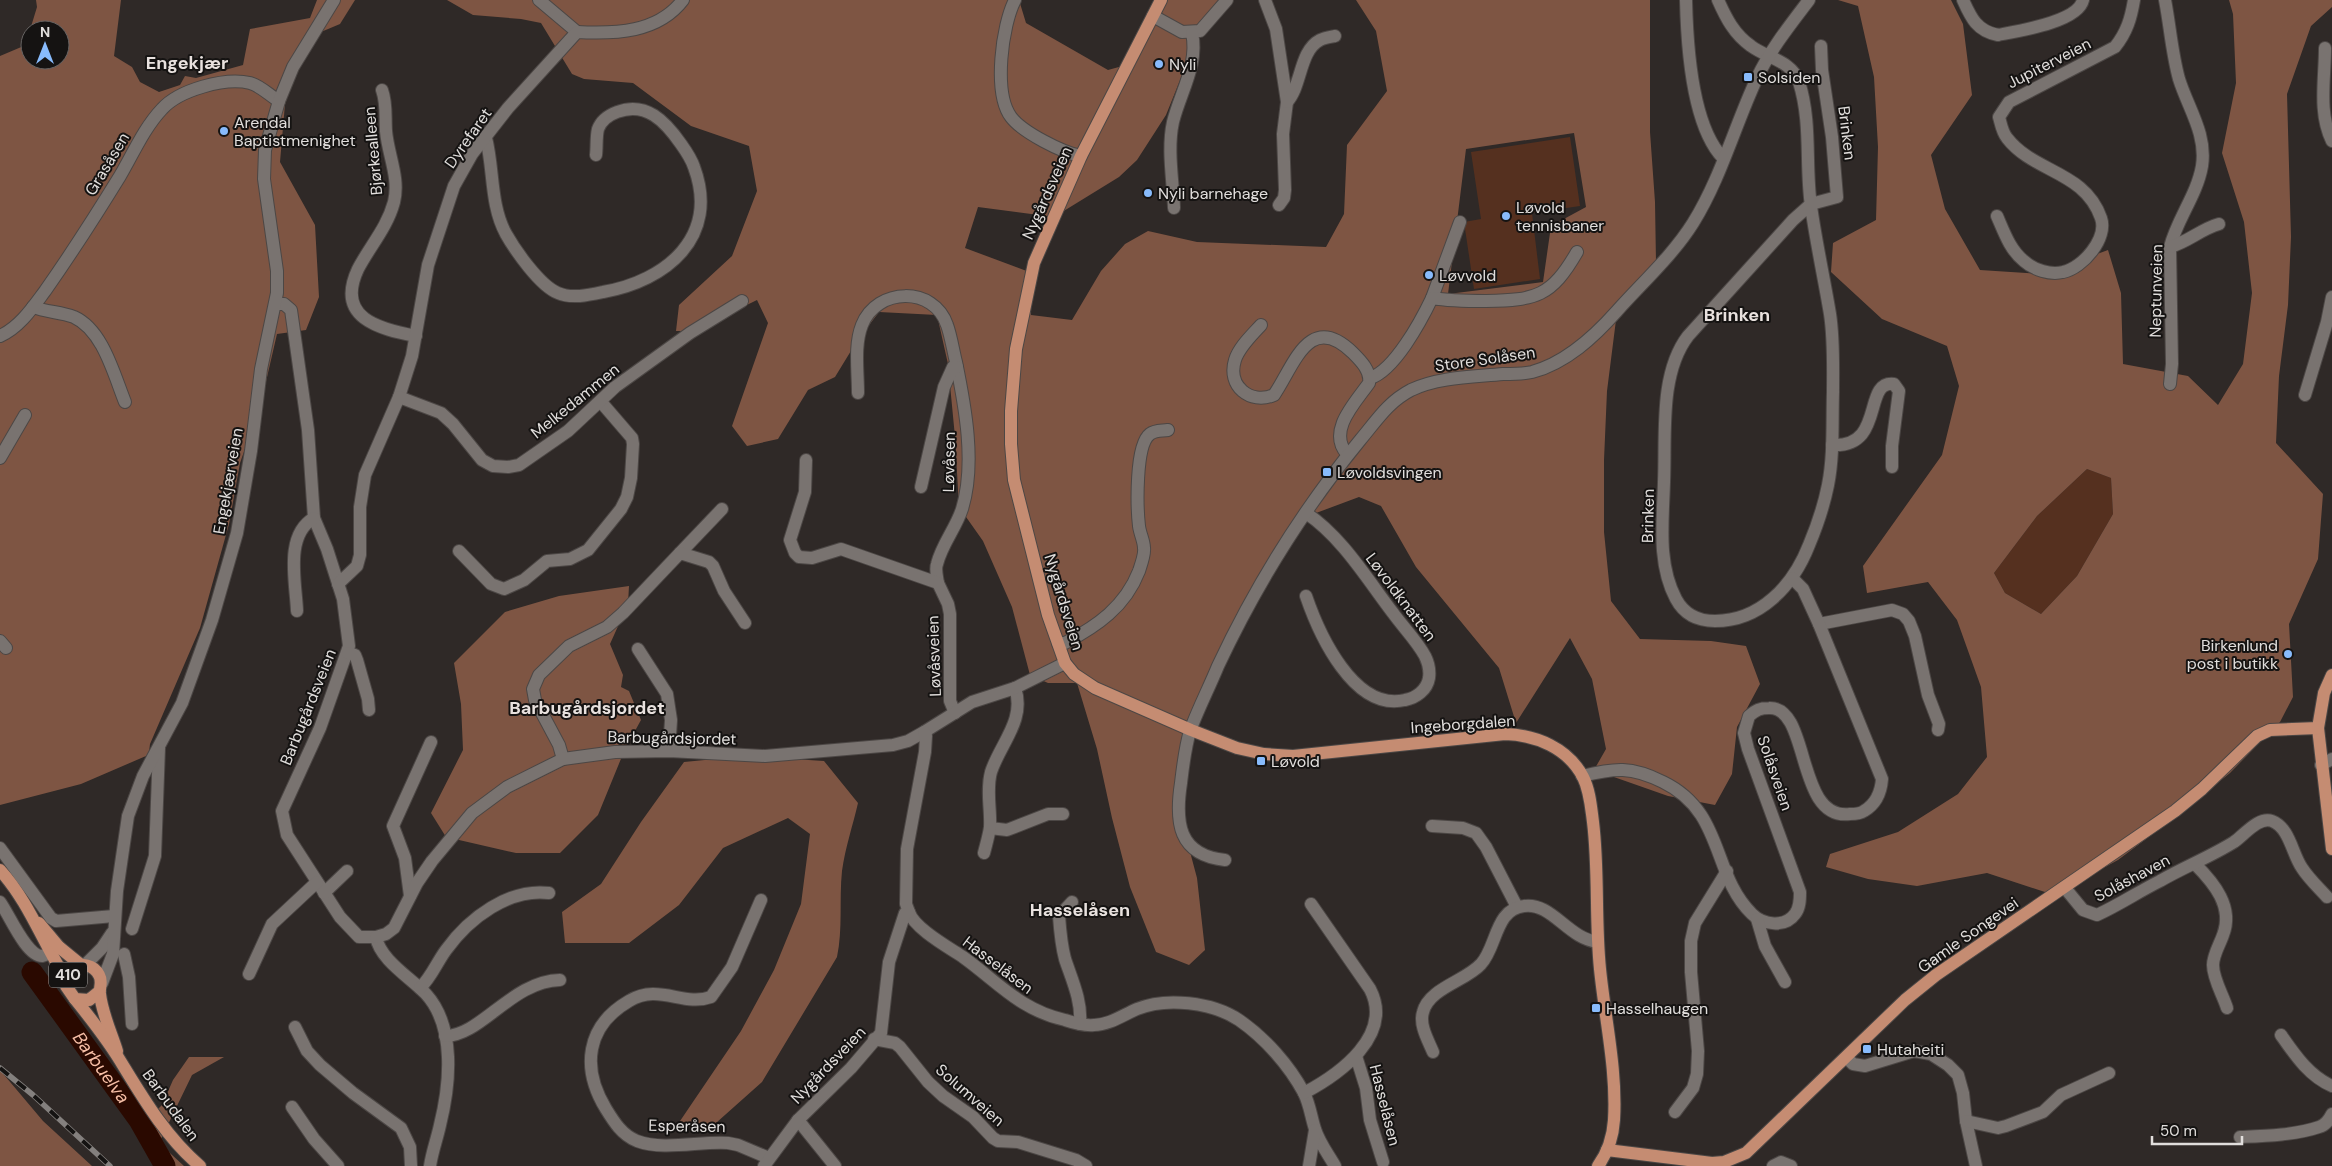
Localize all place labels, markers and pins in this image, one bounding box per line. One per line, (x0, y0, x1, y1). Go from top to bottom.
place label: Nyli (1169, 54, 1196, 75)
marker: Nyli (1153, 58, 1165, 70)
place label: Solsiden (1758, 67, 1821, 88)
marker: Solsiden (1742, 71, 1754, 83)
place label: Arendal Baptistmenighet (234, 112, 356, 151)
marker: Arendal Baptistmenighet (218, 125, 230, 137)
place label: Nyli barnehage (1158, 183, 1268, 204)
marker: Nyli barnehage (1142, 187, 1154, 199)
place label: Løvold tennisbaner (1516, 197, 1604, 236)
marker: Løvold tennisbaner (1500, 210, 1512, 222)
place label: Løvvold (1439, 265, 1496, 286)
marker: Løvvold (1423, 269, 1435, 281)
place label: Løvoldsvingen (1337, 462, 1442, 483)
marker: Løvoldsvingen (1321, 466, 1333, 478)
place label: Birkenlund post i butikk (2187, 635, 2278, 674)
marker: Birkenlund post i butikk (2282, 648, 2294, 660)
place label: Løvold (1271, 751, 1320, 772)
marker: Løvold (1255, 755, 1267, 767)
place label: Hasselhaugen (1606, 998, 1708, 1019)
marker: Hasselhaugen (1590, 1002, 1602, 1014)
place label: Hutaheiti (1877, 1039, 1944, 1060)
marker: Hutaheiti (1861, 1043, 1873, 1055)

